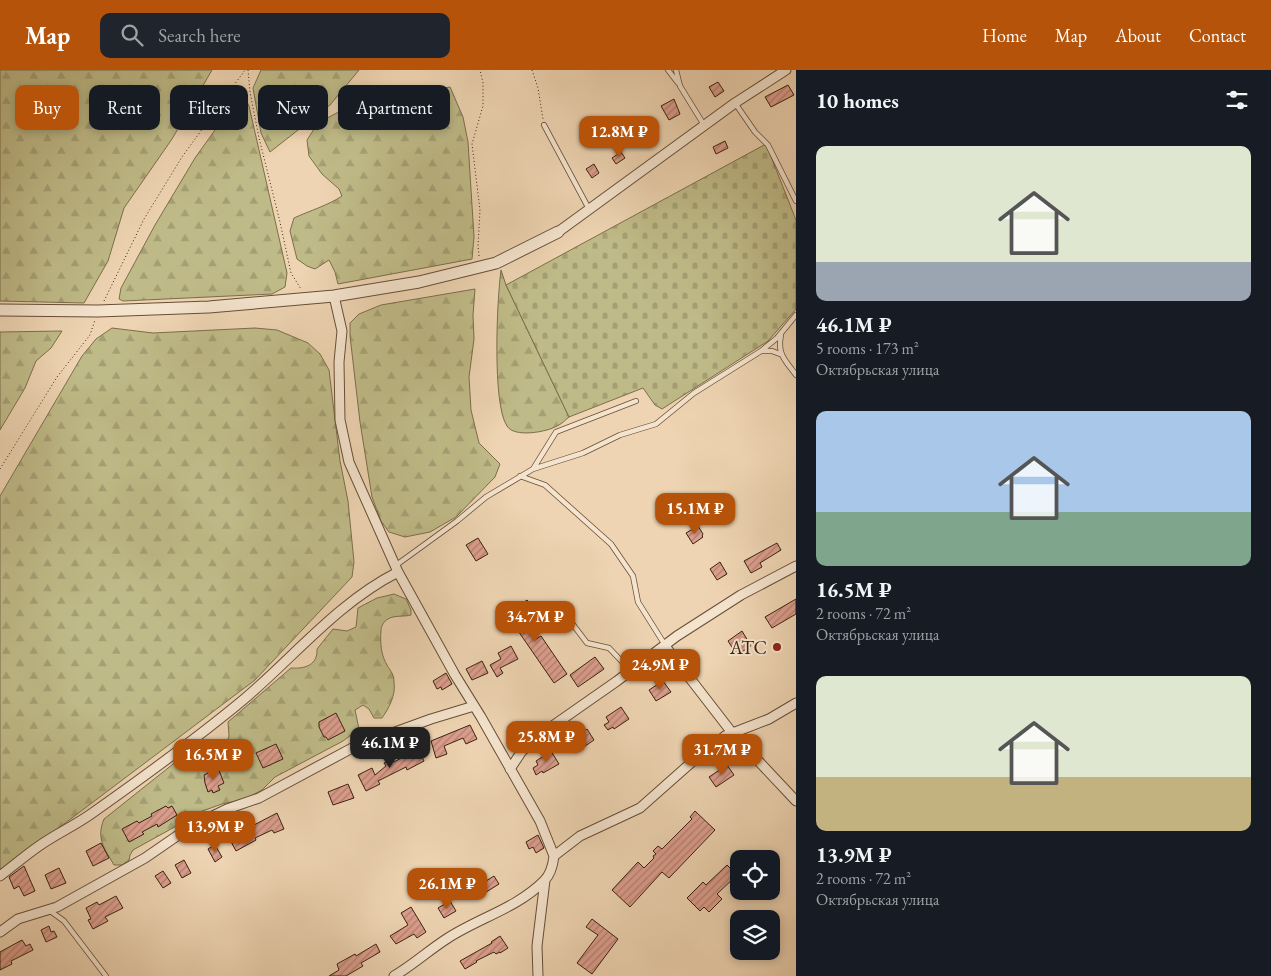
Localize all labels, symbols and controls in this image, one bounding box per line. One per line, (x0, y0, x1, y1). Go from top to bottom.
search box (100, 13, 450, 58)
text: Map (25, 20, 70, 51)
icon: search (118, 21, 146, 49)
text: Search here (158, 23, 241, 48)
text: Home (982, 24, 1027, 47)
text: Map (1055, 24, 1087, 47)
text: About (1115, 24, 1161, 47)
text: Contact (1189, 24, 1246, 47)
chip: Buy (15, 85, 79, 130)
chip: Rent (89, 85, 160, 130)
chip: Filters (170, 85, 248, 130)
chip: New (258, 85, 328, 130)
chip: Apartment (338, 85, 450, 130)
icon: filters (1223, 86, 1251, 114)
text: 10 homes (816, 87, 899, 114)
pin: 12.8M ₽ (573, 116, 665, 158)
text: 12.8M ₽ (590, 121, 648, 142)
icon: home (989, 178, 1079, 268)
text: 46.1M ₽ (816, 311, 892, 338)
text: 5 rooms · 173 m² (816, 338, 919, 359)
text: Октябрьская улица (816, 359, 939, 380)
icon: home (989, 443, 1079, 533)
pin: 15.1M ₽ (649, 492, 741, 535)
text: 15.1M ₽ (666, 498, 724, 519)
text: 16.5M ₽ (816, 576, 892, 603)
pin: 34.7M ₽ (489, 600, 581, 643)
text: 2 rooms · 72 m² (816, 603, 911, 624)
text: 34.7M ₽ (506, 606, 564, 627)
text: Октябрьская улица (816, 624, 939, 645)
place label: АТС (729, 635, 767, 660)
marker: АТС (771, 641, 783, 653)
pin: 24.9M ₽ (614, 648, 706, 691)
text: 24.9M ₽ (631, 654, 689, 675)
icon: home (989, 708, 1079, 798)
pin: 25.8M ₽ (500, 720, 592, 763)
pin: 46.1M ₽ (344, 726, 436, 769)
text: 25.8M ₽ (517, 726, 575, 747)
text: 46.1M ₽ (361, 732, 419, 753)
pin: 31.7M ₽ (676, 734, 768, 776)
pin: 16.5M ₽ (167, 738, 259, 781)
text: 31.7M ₽ (693, 739, 751, 760)
text: 16.5M ₽ (184, 744, 242, 765)
pin: 13.9M ₽ (169, 810, 261, 853)
text: 13.9M ₽ (186, 816, 244, 837)
text: 13.9M ₽ (816, 841, 892, 868)
map controls (730, 850, 780, 960)
button: locate (730, 850, 780, 900)
pin: 26.1M ₽ (401, 868, 493, 910)
text: 2 rooms · 72 m² (816, 868, 911, 889)
text: 26.1M ₽ (418, 873, 476, 894)
text: Октябрьская улица (816, 889, 939, 910)
button: layers (730, 910, 780, 960)

